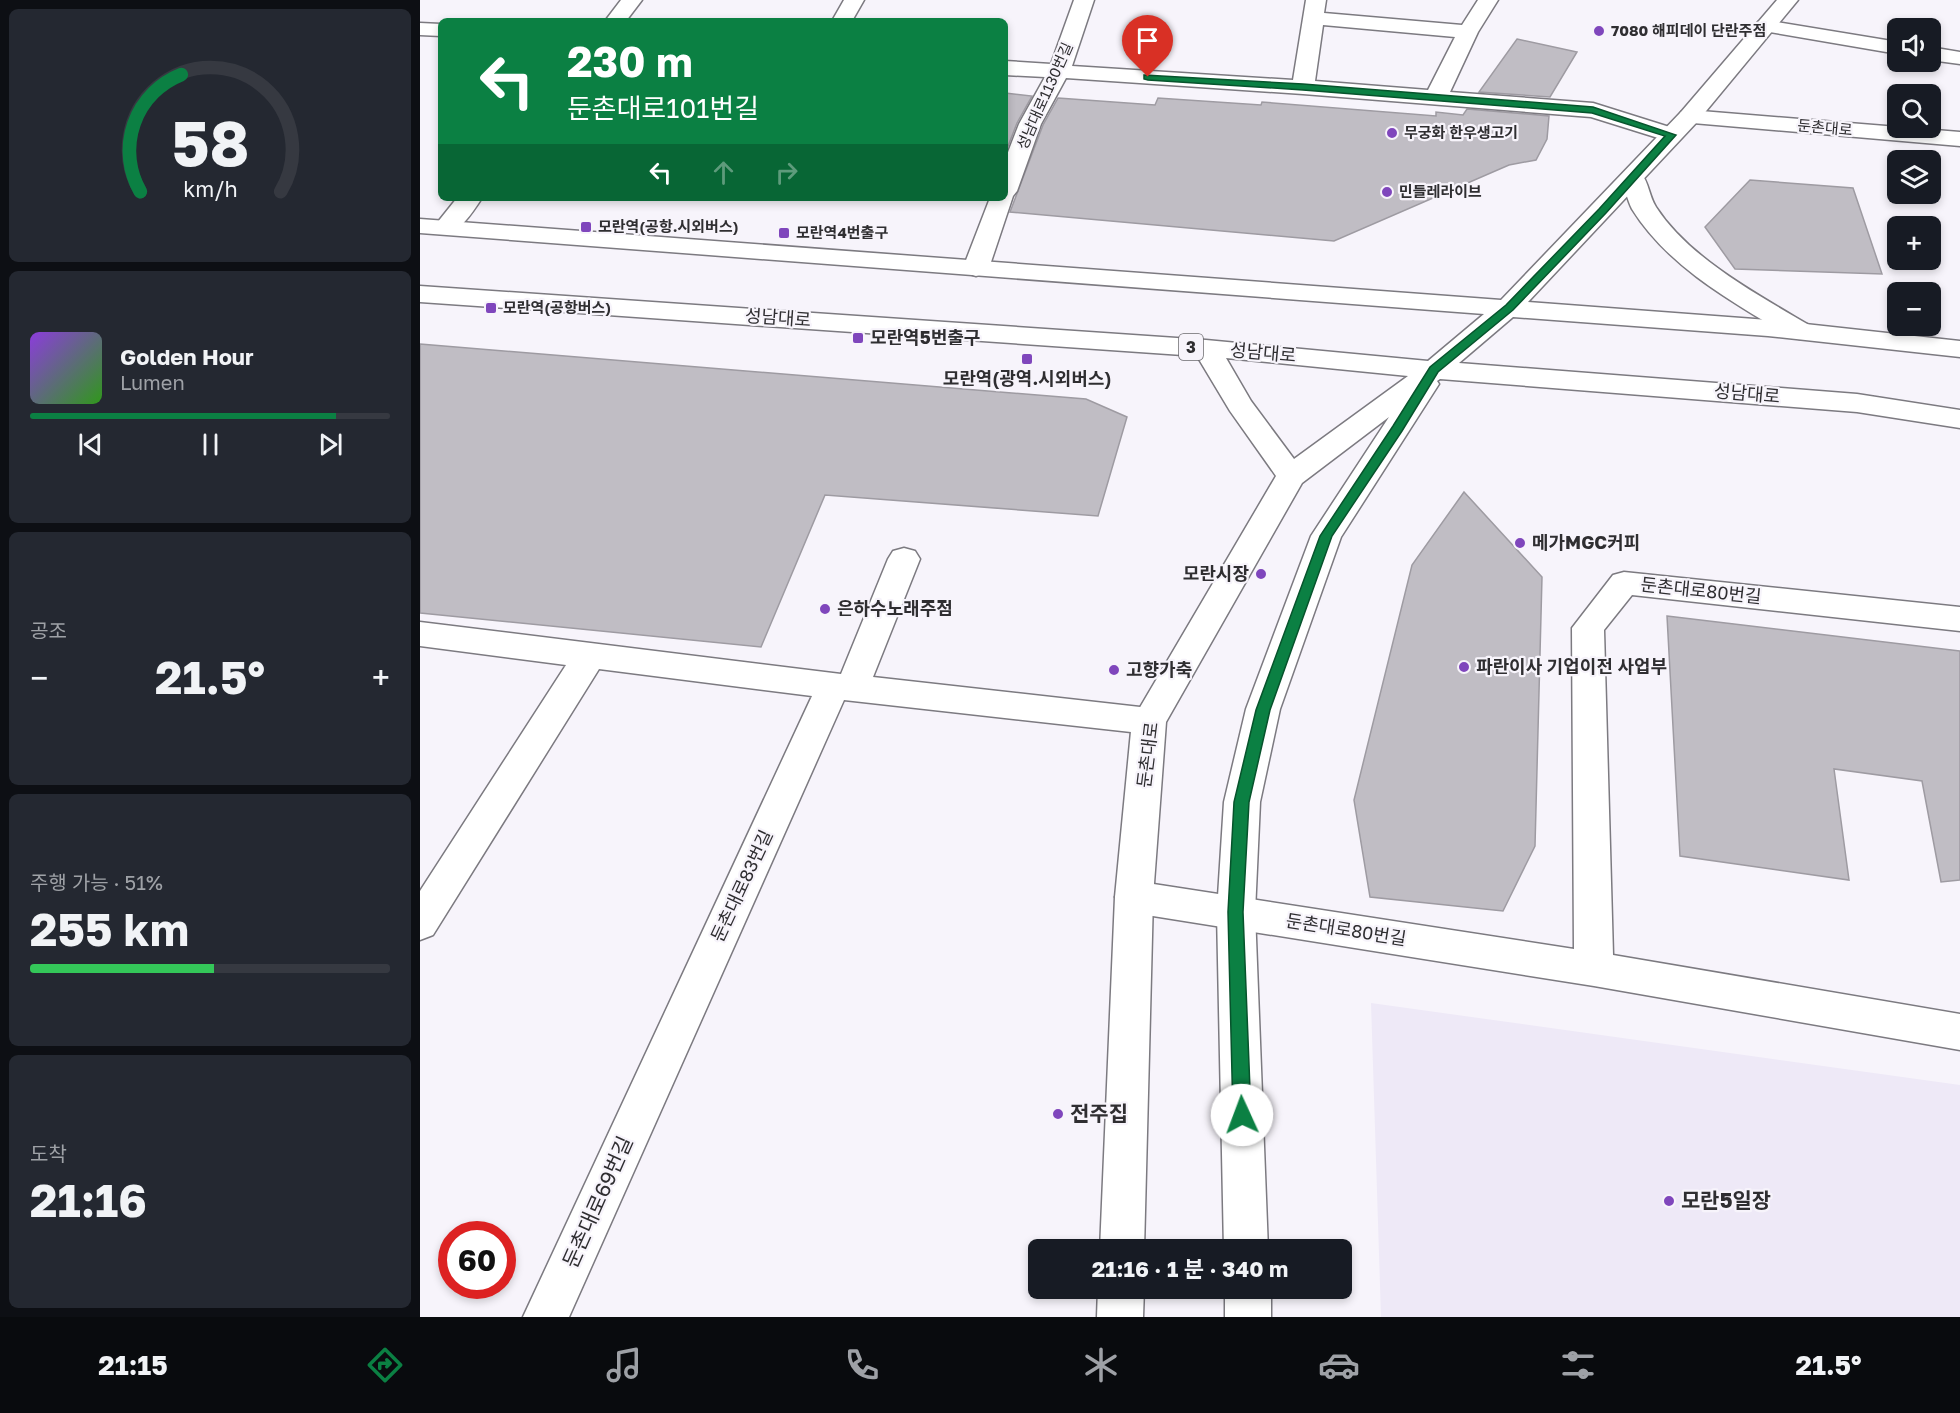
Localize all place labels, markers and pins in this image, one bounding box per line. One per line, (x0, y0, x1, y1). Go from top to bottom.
pin (1122, 15, 1173, 77)
place label: 7080 해피데이 단란주점 (1611, 21, 1766, 39)
marker: 7080 해피데이 단란주점 (1592, 24, 1606, 38)
place label: 무궁화 한우생고기 (1404, 123, 1518, 141)
marker: 무궁화 한우생고기 (1385, 126, 1399, 140)
place label: 민들레라이브 (1399, 182, 1482, 200)
marker: 민들레라이브 (1380, 185, 1394, 199)
place label: 모란역(공항.시외버스) (598, 217, 738, 235)
marker: 모란역(공항.시외버스) (579, 220, 593, 234)
place label: 모란역4번출구 (796, 223, 888, 241)
marker: 모란역4번출구 (777, 226, 791, 240)
place label: 모란역(공항버스) (503, 298, 611, 316)
marker: 모란역(공항버스) (484, 301, 498, 315)
place label: 모란역5번출구 (870, 326, 980, 348)
marker: 모란역5번출구 (851, 331, 865, 345)
marker: 모란역(광역.시외버스) (1020, 352, 1034, 366)
place label: 모란역(광역.시외버스) (943, 367, 1111, 389)
place label: 메가MGC커피 (1532, 531, 1640, 553)
marker: 메가MGC커피 (1513, 536, 1527, 550)
place label: 모란시장 (1183, 562, 1249, 584)
marker: 모란시장 (1254, 567, 1268, 581)
place label: 은하수노래주점 (837, 597, 953, 619)
marker: 은하수노래주점 (818, 602, 832, 616)
place label: 파란이사 기업이전 사업부 (1476, 655, 1667, 677)
place label: 고향가축 (1126, 658, 1192, 680)
marker: 파란이사 기업이전 사업부 (1457, 660, 1471, 674)
marker: 고향가축 (1107, 663, 1121, 677)
place label: 전주집 (1070, 1100, 1128, 1126)
marker: 전주집 (1051, 1107, 1065, 1121)
place label: 모란5일장 (1681, 1187, 1771, 1213)
marker: 모란5일장 (1662, 1194, 1676, 1208)

